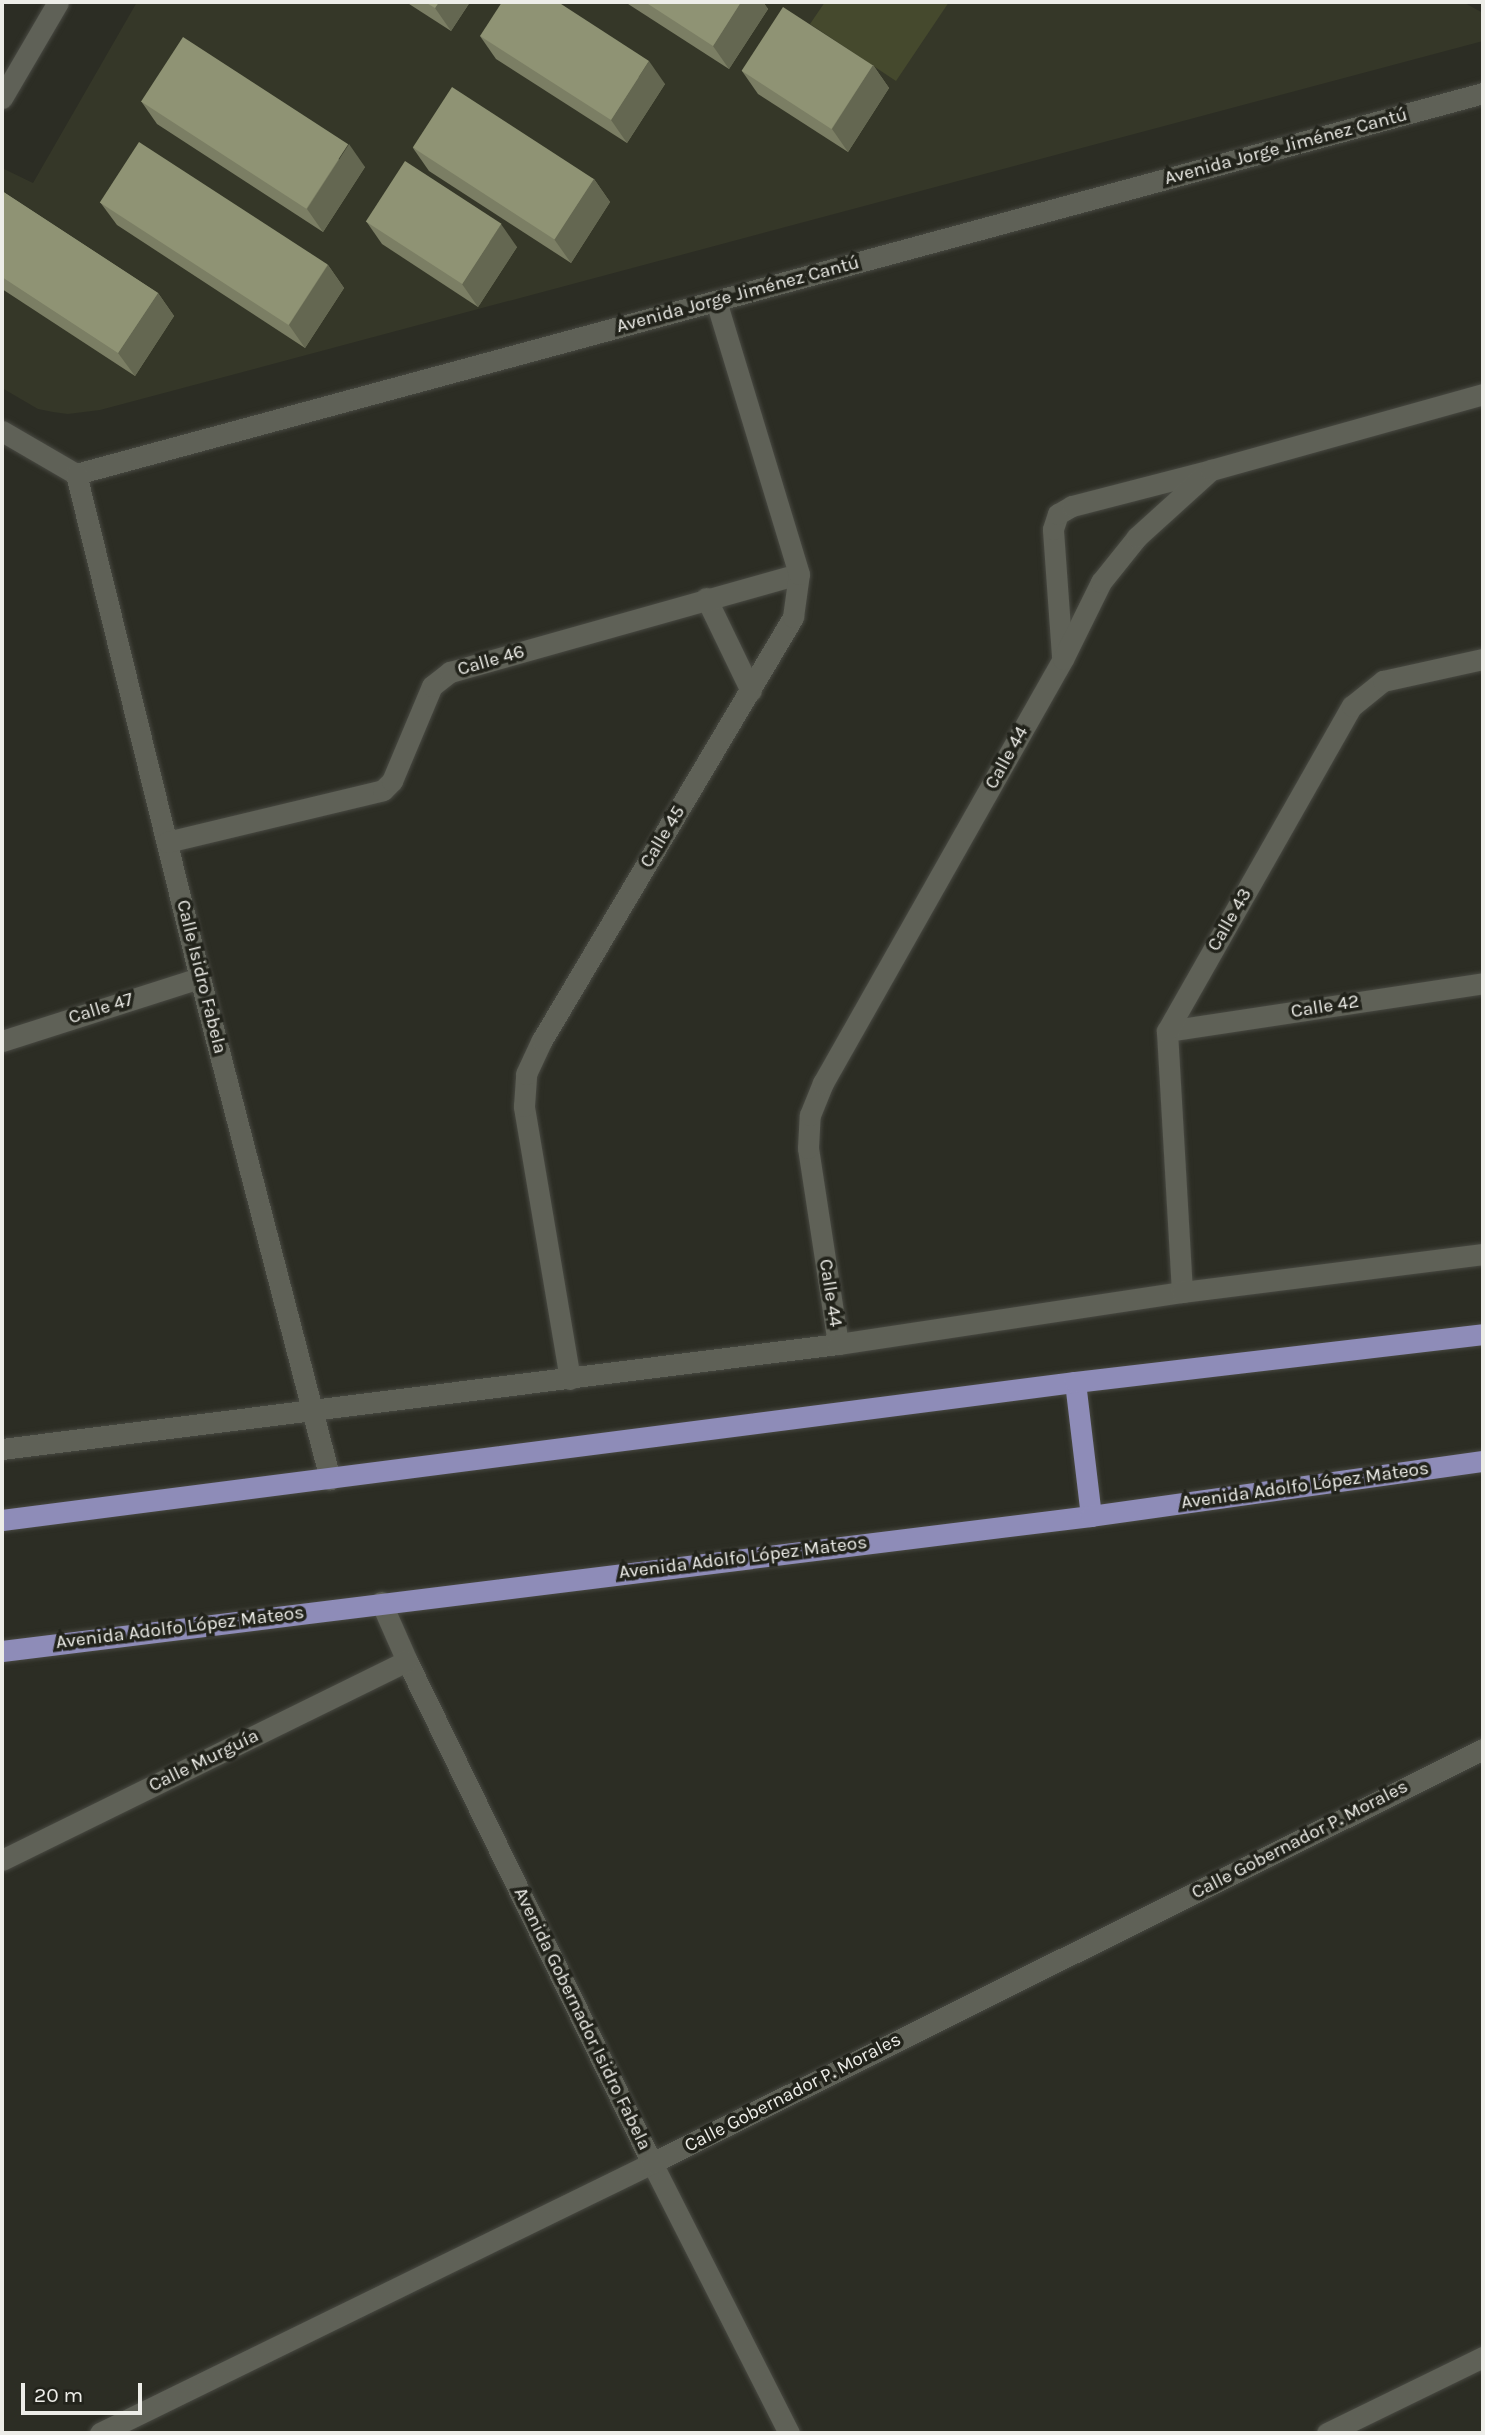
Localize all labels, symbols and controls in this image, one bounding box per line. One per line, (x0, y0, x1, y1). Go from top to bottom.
street label: Avenida Jorge Jiménez Cantú (1162, 104, 1410, 190)
street label: Avenida Jorge Jiménez Cantú (614, 252, 862, 338)
street label: Calle 46 (455, 641, 527, 681)
street label: Calle 44 (980, 723, 1034, 793)
street label: Calle 45 (636, 802, 690, 872)
street label: Calle 43 (1203, 884, 1257, 956)
street label: Calle Isidro Fabela (171, 898, 231, 1056)
street label: Calle 47 (66, 988, 136, 1030)
street label: Calle 42 (1289, 990, 1361, 1024)
street label: Calle 44 (813, 1258, 847, 1328)
street label: Avenida Adolfo López Mateos (1180, 1457, 1430, 1515)
street label: Avenida Adolfo López Mateos (618, 1531, 868, 1585)
street label: Avenida Adolfo López Mateos (55, 1601, 305, 1655)
street label: Calle Murguía (145, 1725, 263, 1797)
street label: Calle Gobernador P. Morales (1188, 1775, 1412, 1905)
street label: Avenida Gobernador Isidro Fabela (508, 1884, 656, 2154)
street label: Calle Gobernador P. Morales (681, 2028, 905, 2158)
scale bar (24, 2368, 145, 2412)
text: 20 m (34, 2383, 83, 2407)

